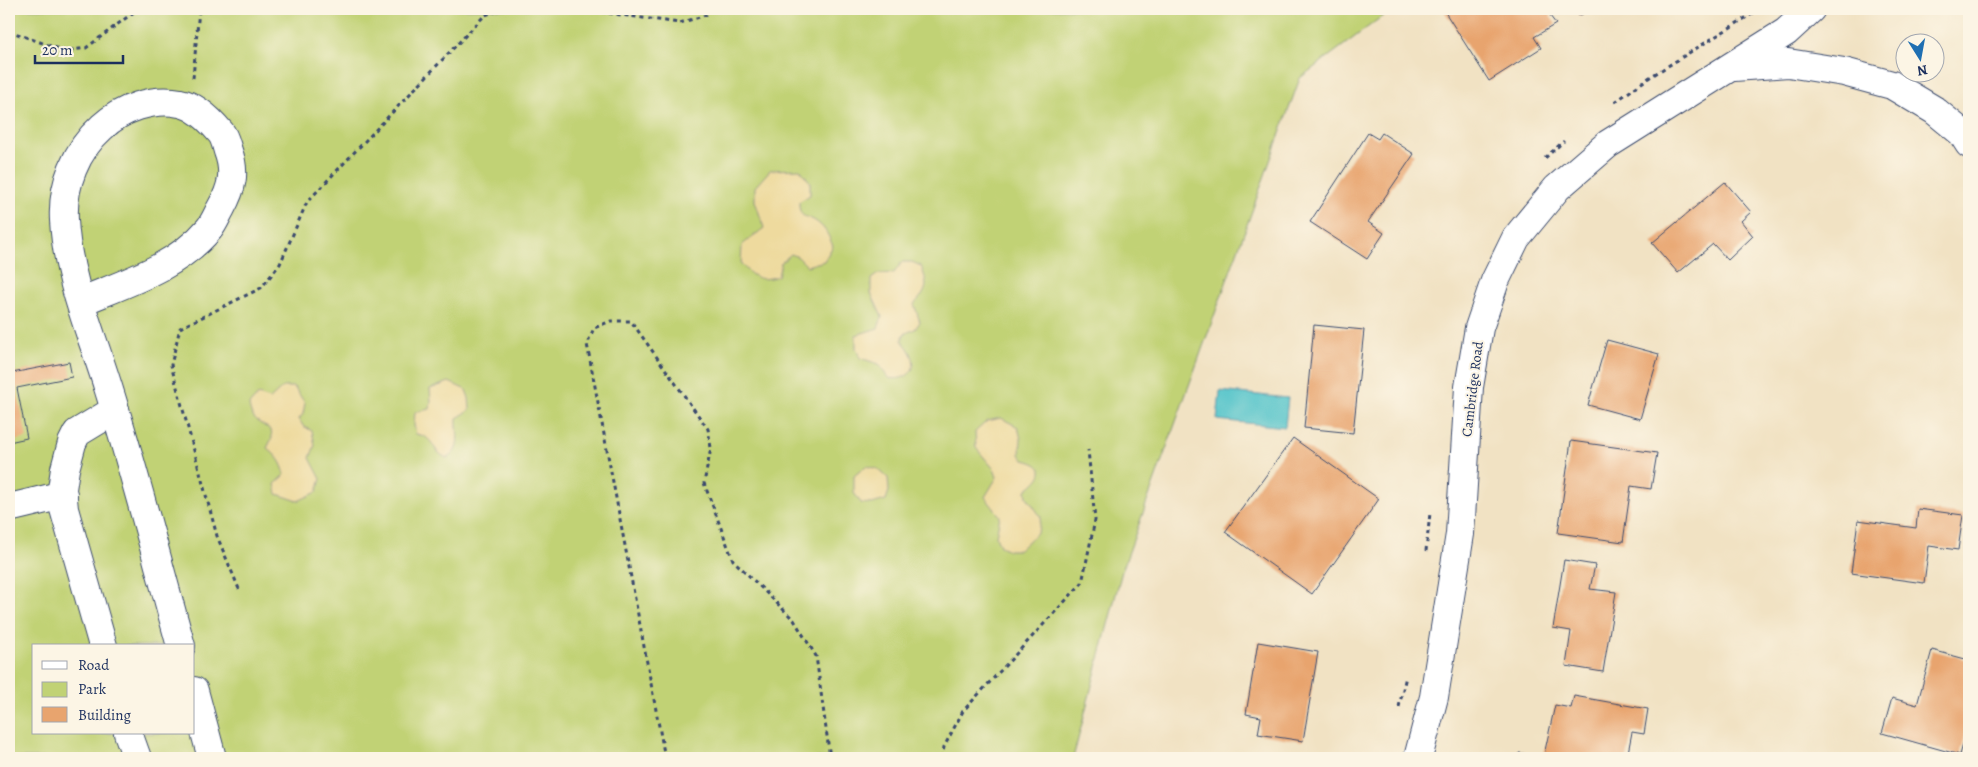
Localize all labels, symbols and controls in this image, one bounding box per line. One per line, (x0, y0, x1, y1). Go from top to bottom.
scale bar (35, 32, 122, 64)
north arrow (1896, 32, 1946, 82)
text: 20 m (42, 40, 73, 60)
text: N (1916, 60, 1929, 81)
street label: Cambridge Road (1457, 340, 1488, 438)
legend (32, 644, 195, 734)
text: Road (78, 655, 110, 675)
text: Park (78, 679, 107, 699)
text: Building (78, 705, 131, 725)

